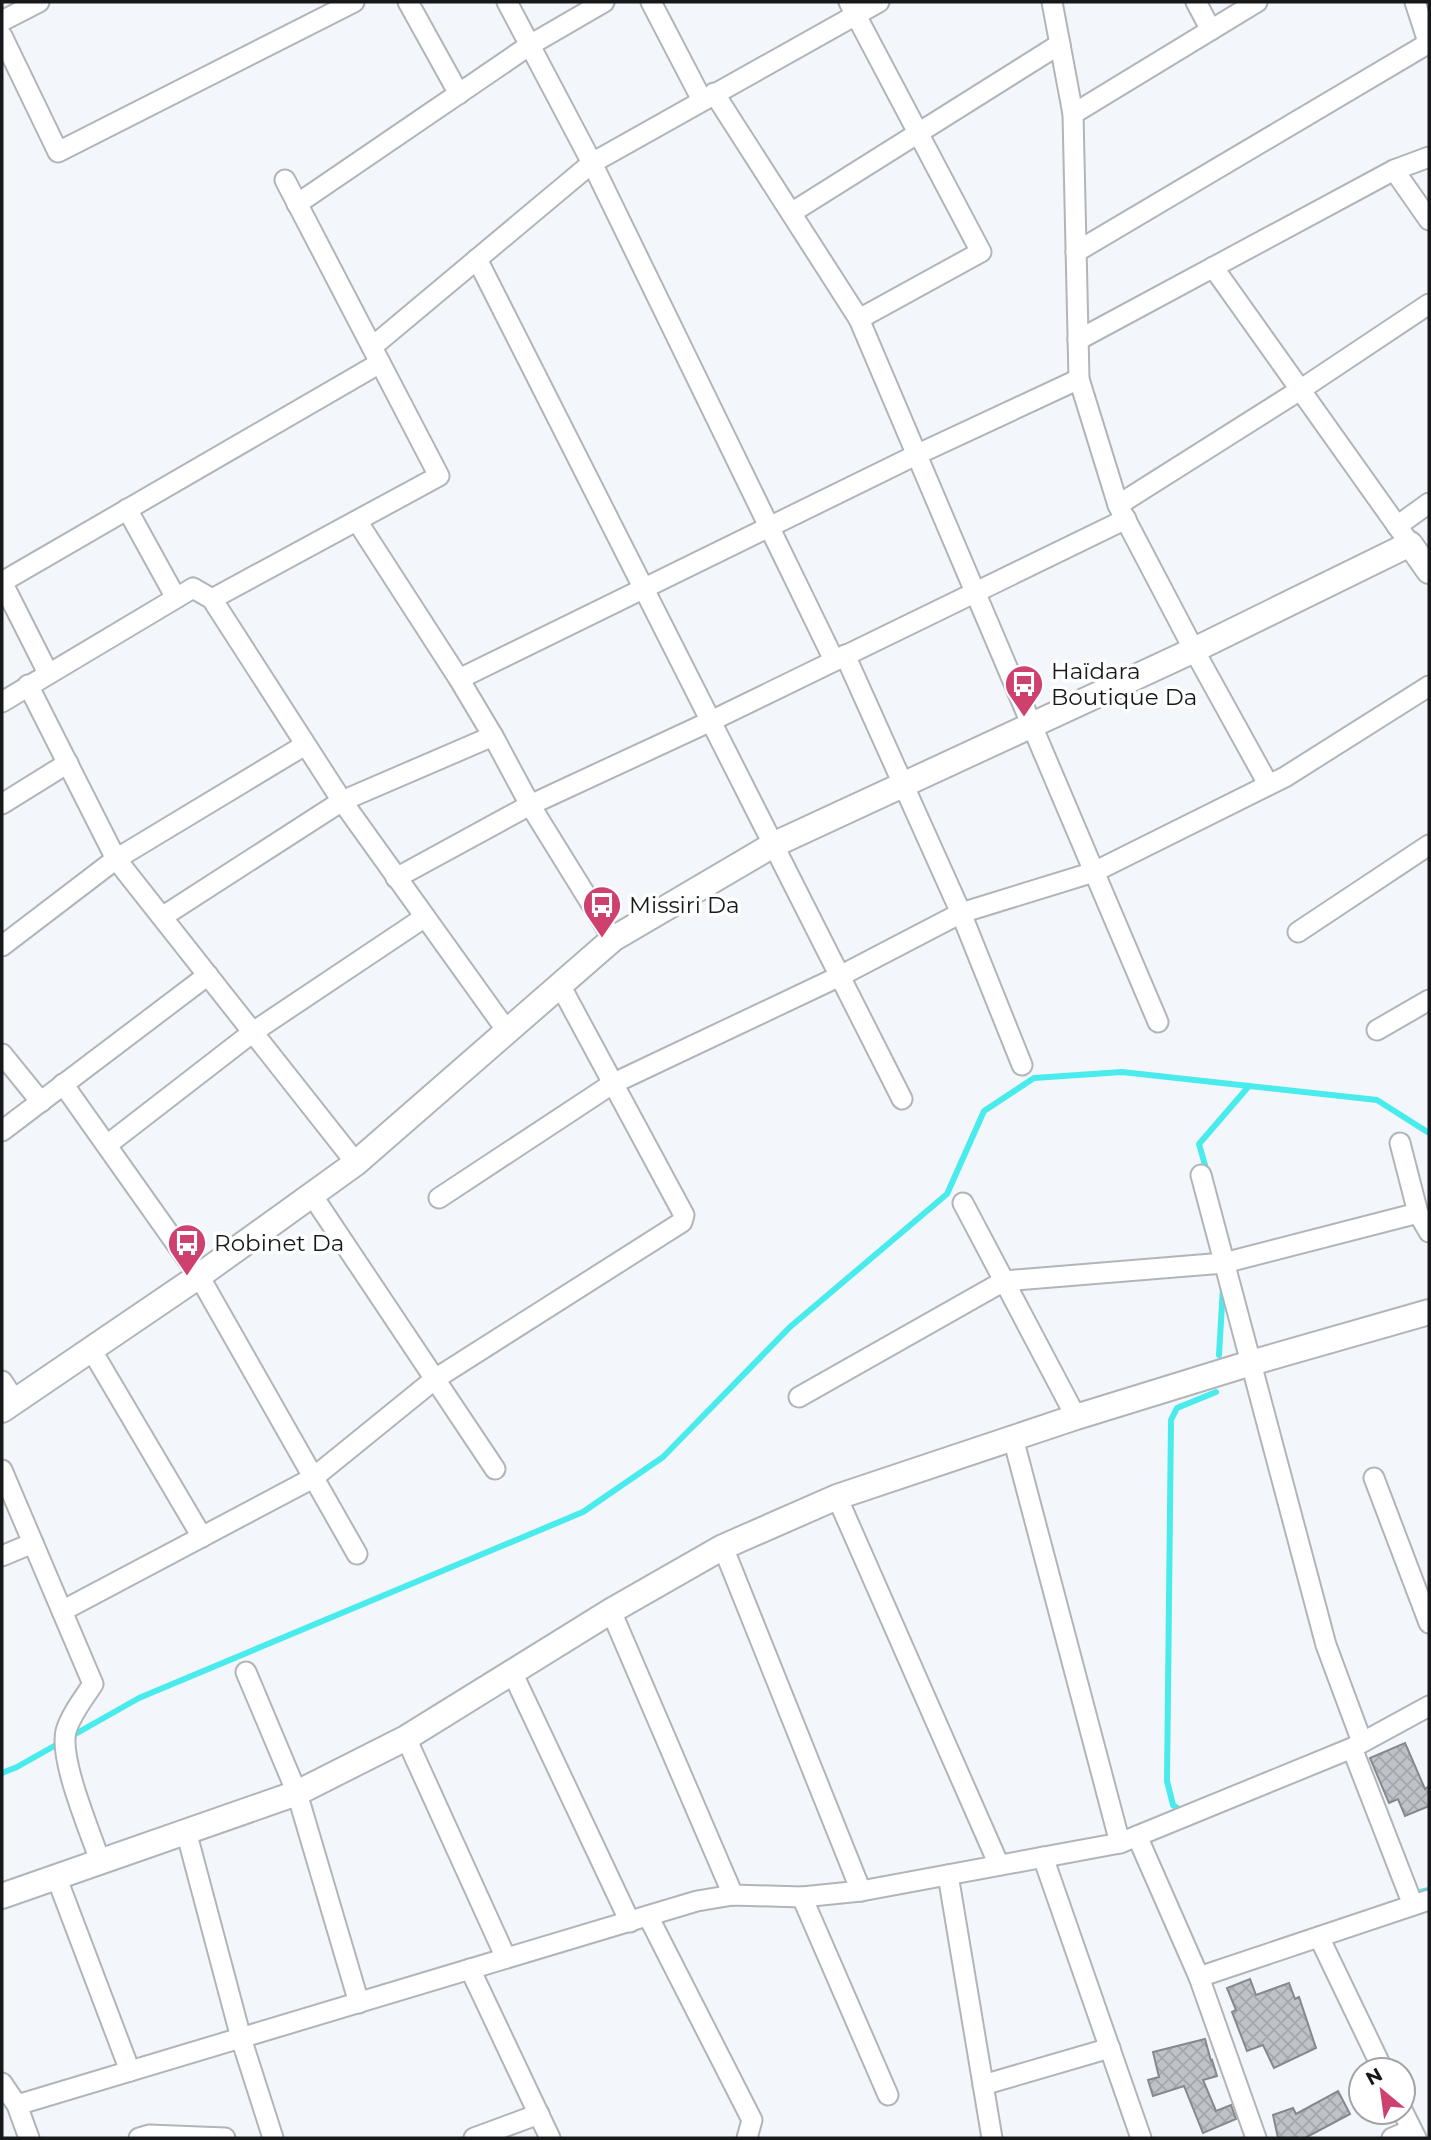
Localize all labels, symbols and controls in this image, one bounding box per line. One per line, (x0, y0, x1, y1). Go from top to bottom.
place label: Haïdara Boutique Da (1051, 657, 1197, 711)
bus stop icon: Haïdara Boutique Da (1003, 663, 1045, 718)
bus stop icon: Missiri Da (581, 884, 623, 939)
place label: Missiri Da (629, 891, 740, 919)
bus stop icon: Robinet Da (166, 1222, 208, 1277)
place label: Robinet Da (214, 1229, 344, 1257)
north arrow (1347, 2056, 1417, 2126)
text: N (1362, 2063, 1386, 2090)

